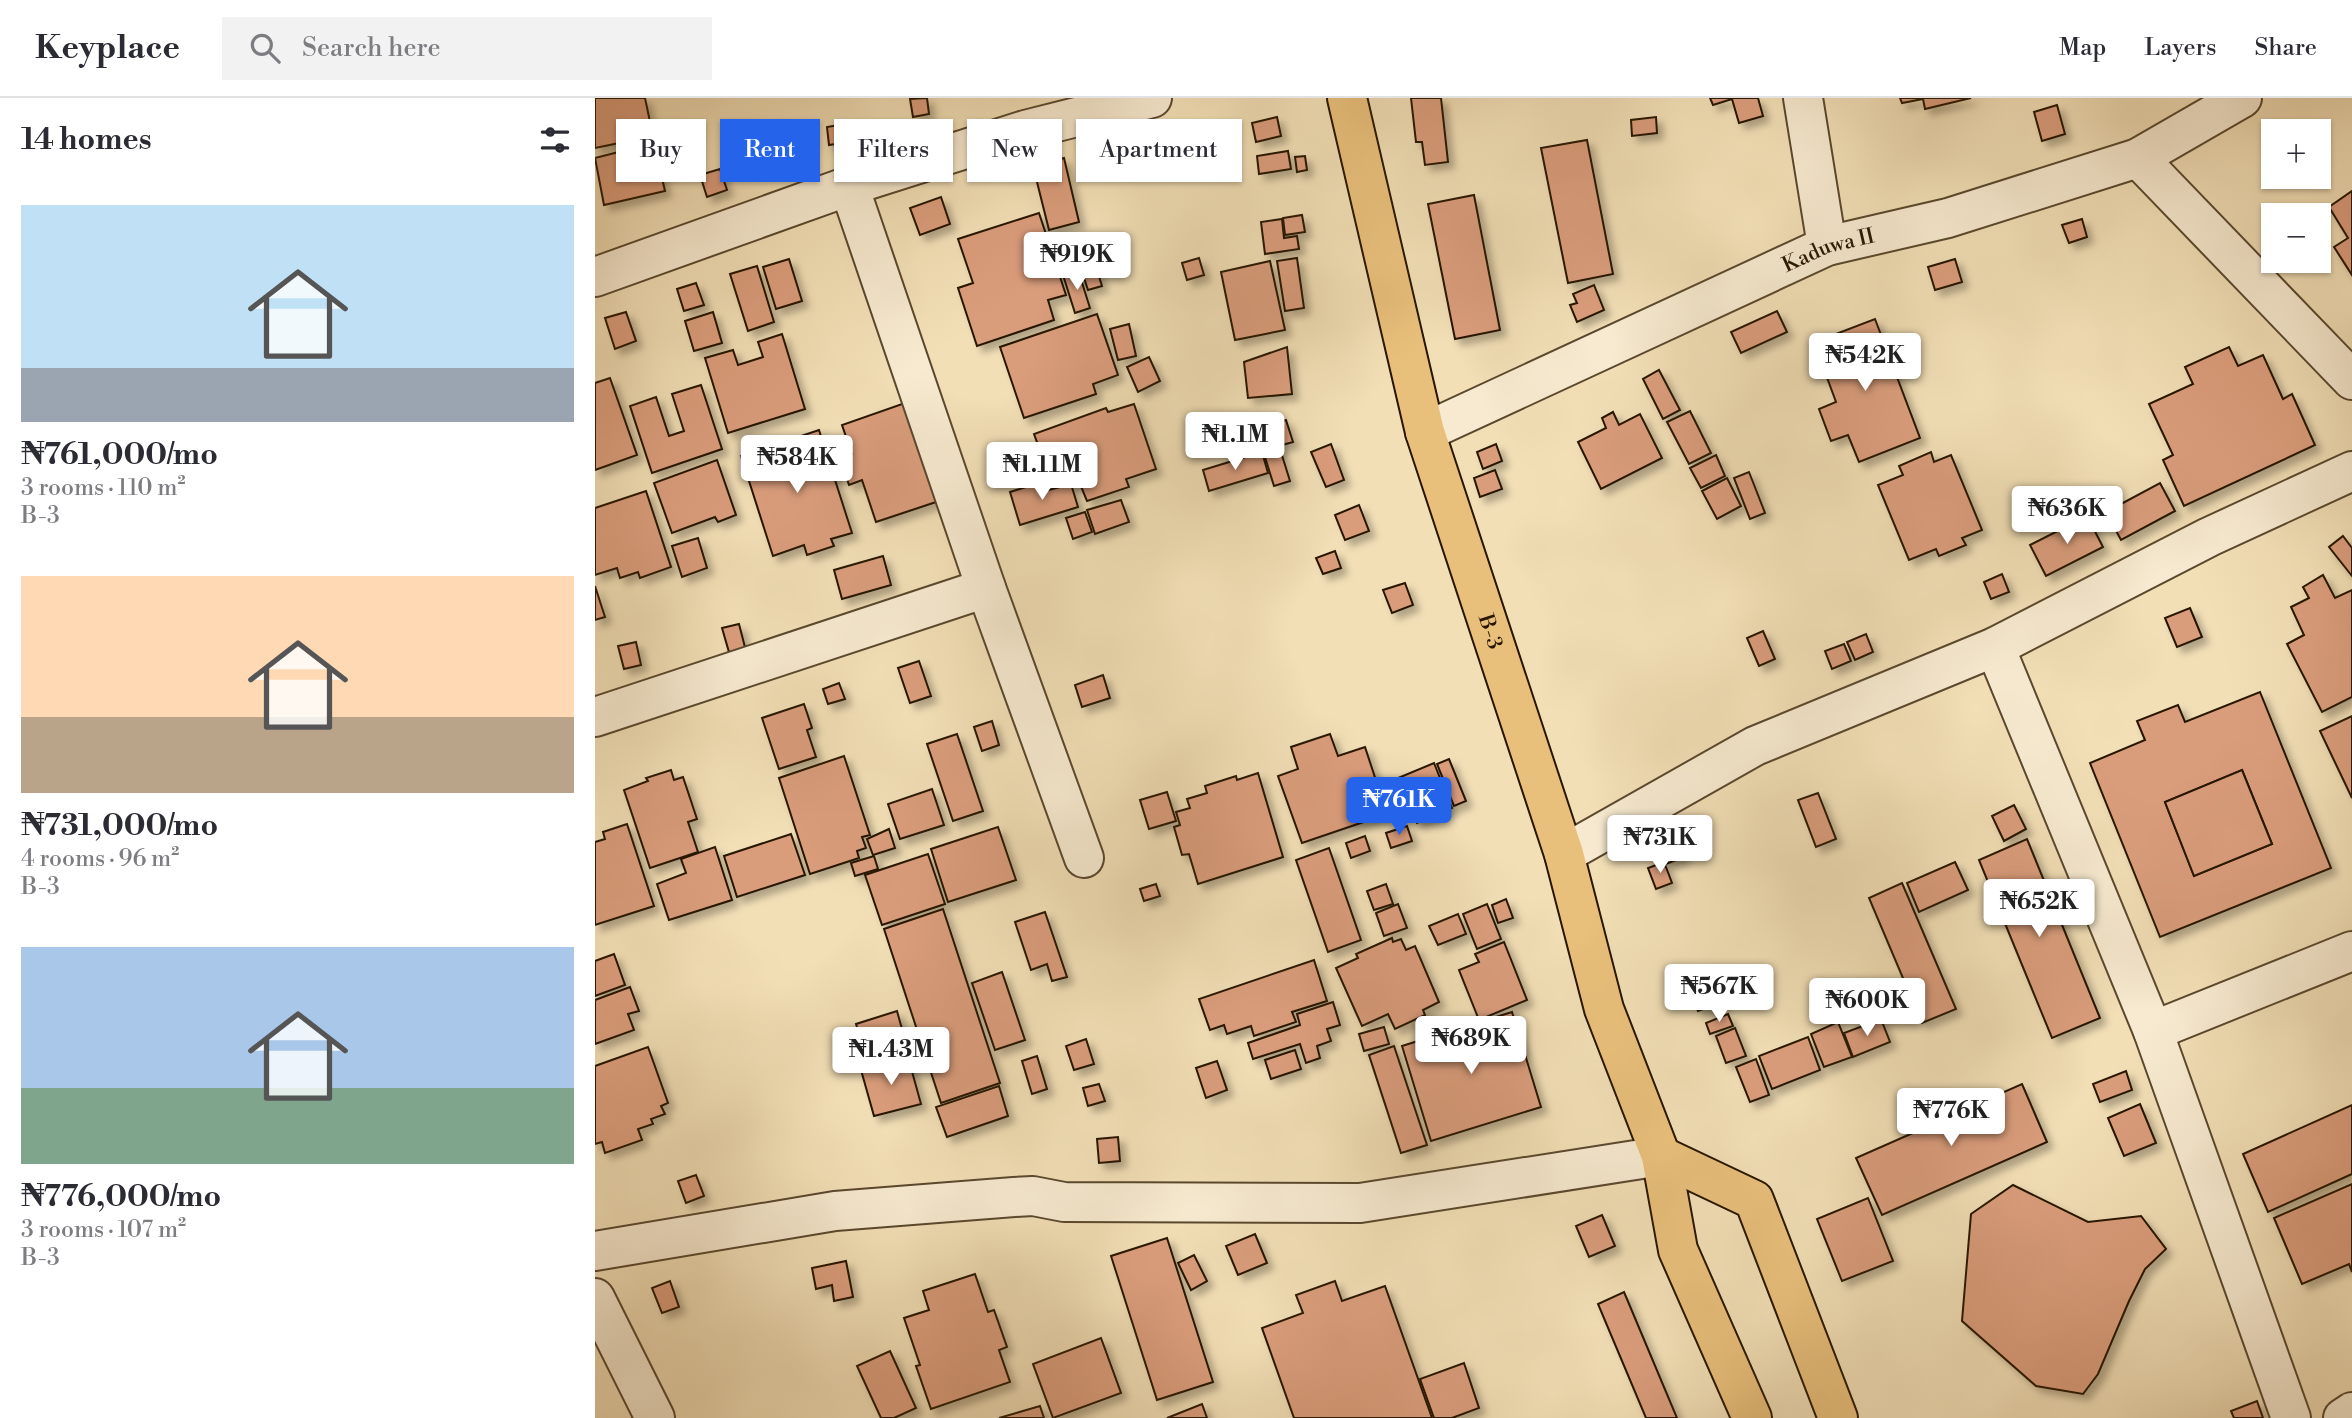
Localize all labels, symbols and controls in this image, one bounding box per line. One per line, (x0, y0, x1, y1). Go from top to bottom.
search box (222, 17, 712, 80)
text: Keyplace (35, 28, 180, 69)
icon: search (246, 29, 284, 67)
text: Search here (302, 32, 441, 64)
text: Map (2059, 33, 2106, 63)
text: Layers (2144, 33, 2216, 63)
text: Share (2254, 33, 2317, 63)
chip: Buy (616, 119, 706, 182)
chip: Rent (720, 119, 820, 182)
chip: Filters (834, 119, 953, 182)
chip: New (967, 119, 1062, 182)
chip: Apartment (1076, 119, 1242, 182)
map controls (2261, 119, 2331, 273)
button: + (2261, 119, 2331, 189)
text: 14 homes (21, 121, 152, 159)
icon: filters (536, 121, 574, 159)
button: − (2261, 203, 2331, 273)
street label: Kaduwa II (1778, 223, 1877, 279)
pin: ₦919K (1028, 232, 1126, 292)
text: ₦919K (1040, 241, 1114, 269)
icon: home (235, 251, 361, 377)
pin: ₦542K (1816, 334, 1914, 393)
text: ₦542K (1825, 342, 1905, 370)
pin: ₦1.1M (1186, 412, 1284, 472)
text: ₦1.1M (1201, 421, 1269, 449)
text: ₦761,000/mo (21, 436, 218, 474)
pin: ₦584K (748, 436, 846, 495)
pin: ₦1.11M (985, 442, 1099, 502)
text: ₦584K (757, 444, 837, 472)
text: ₦1.11M (1003, 451, 1081, 479)
text: 3 rooms · 110 m² (21, 474, 185, 502)
pin: ₦636K (2018, 486, 2116, 546)
text: ₦636K (2028, 495, 2106, 523)
text: B-3 (21, 502, 60, 530)
street label: B-3 (1472, 610, 1508, 653)
icon: home (235, 622, 361, 748)
pin: ₦761K (1350, 778, 1448, 837)
text: ₦761K (1362, 786, 1436, 814)
text: ₦731,000/mo (21, 807, 218, 845)
pin: ₦731K (1611, 816, 1709, 875)
text: ₦731K (1623, 824, 1697, 852)
text: 4 rooms · 96 m² (21, 845, 179, 873)
text: B-3 (21, 873, 60, 901)
pin: ₦652K (1990, 880, 2088, 939)
text: ₦652K (2000, 888, 2078, 916)
pin: ₦567K (1670, 964, 1768, 1024)
text: ₦567K (1681, 973, 1757, 1001)
pin: ₦600K (1818, 978, 1916, 1038)
text: ₦600K (1825, 987, 1909, 1015)
icon: home (235, 993, 361, 1119)
pin: ₦689K (1422, 1016, 1520, 1076)
text: ₦689K (1431, 1025, 1511, 1053)
pin: ₦1.43M (834, 1028, 948, 1087)
text: ₦1.43M (848, 1036, 934, 1064)
pin: ₦776K (1902, 1088, 2000, 1148)
text: ₦776K (1913, 1097, 1989, 1125)
text: ₦776,000/mo (21, 1178, 221, 1216)
text: 3 rooms · 107 m² (21, 1216, 186, 1244)
text: B-3 (21, 1244, 60, 1272)

